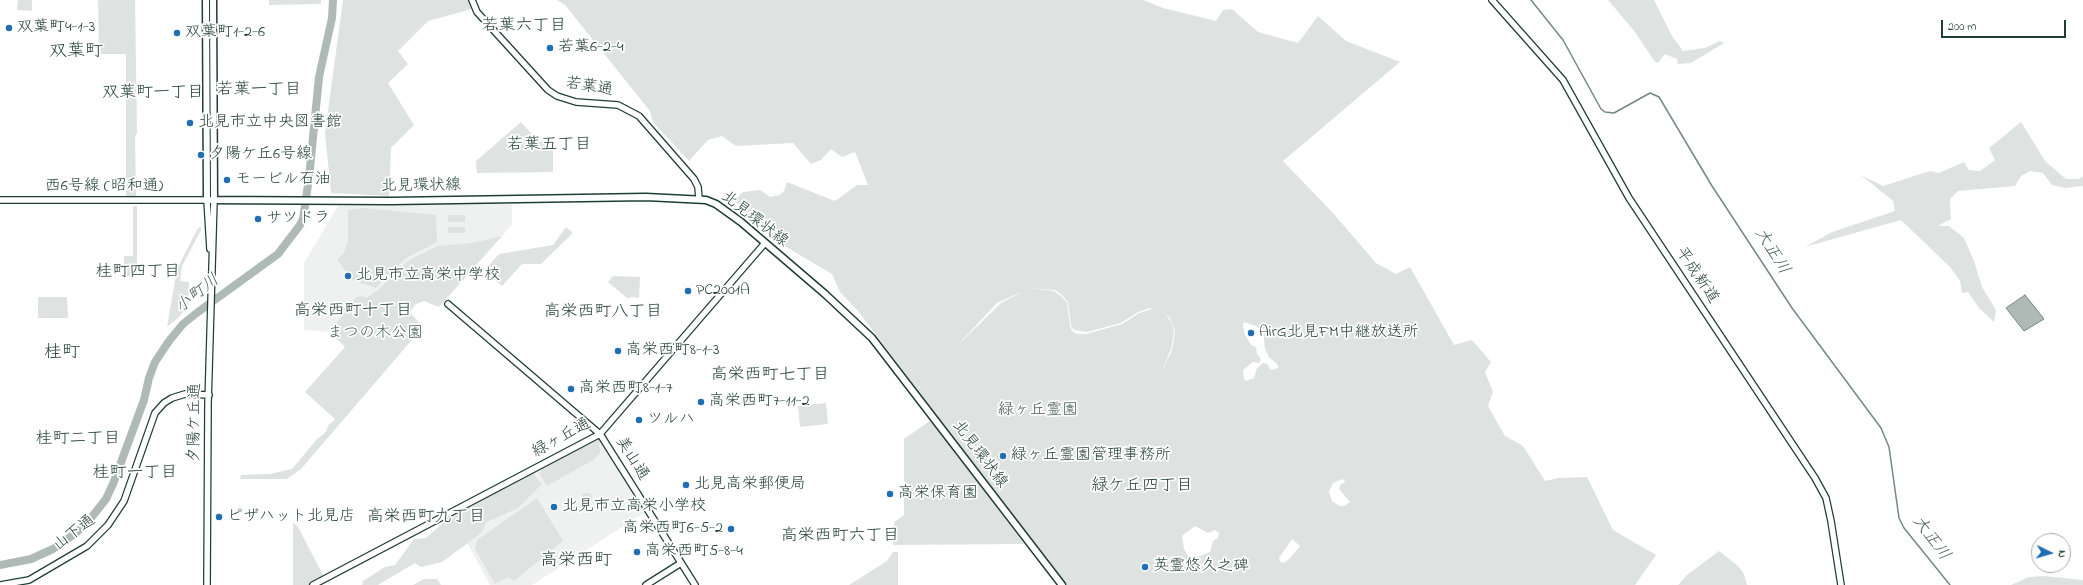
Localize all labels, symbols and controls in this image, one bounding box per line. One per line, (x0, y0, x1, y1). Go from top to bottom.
scale bar (1943, 12, 2068, 38)
district label: 若葉六丁目 (482, 17, 566, 37)
place label: 双葉町4-1-3 (17, 18, 95, 38)
text: 200 m (1948, 18, 1977, 36)
marker: 双葉町4-1-3 (4, 23, 14, 33)
place label: 双葉町1-2-6 (185, 23, 265, 43)
marker: 双葉町1-2-6 (172, 28, 182, 38)
place label: 若葉6-2-4 (558, 38, 624, 58)
district label: 双葉町 (49, 42, 103, 64)
marker: 若葉6-2-4 (545, 43, 555, 53)
street label: 若葉通 (564, 75, 614, 101)
district label: 若葉一丁目 (217, 81, 301, 101)
district label: 双葉町一丁目 (102, 84, 204, 104)
place label: 北見市立中央図書館 (198, 113, 342, 133)
marker: 北見市立中央図書館 (185, 118, 195, 128)
district label: 若葉五丁目 (507, 136, 591, 156)
place label: 夕陽ケ丘6号線 (209, 145, 312, 165)
marker: 夕陽ケ丘6号線 (196, 150, 206, 160)
place label: モービル石油 (235, 170, 331, 190)
marker: モービル石油 (222, 175, 232, 185)
street label: 西6号線 (昭和通) (45, 177, 163, 197)
street label: 北見環状線 (381, 177, 461, 197)
street label: 北見環状線 (717, 188, 791, 252)
place label: サツドラ (266, 209, 330, 229)
marker: サツドラ (253, 214, 263, 224)
water label: 大正川 (1749, 225, 1793, 279)
street label: 平成新道 (1670, 244, 1722, 308)
district label: 桂町四丁目 (96, 263, 180, 283)
place label: 北見市立高栄中学校 (356, 266, 500, 286)
water label: 小町川 (172, 271, 224, 319)
marker: 北見市立高栄中学校 (343, 271, 353, 281)
place label: PC2001A (696, 281, 750, 301)
marker: PC2001A (683, 286, 693, 296)
district label: 高栄西町十丁目 (294, 302, 412, 322)
district label: 高栄西町八丁目 (544, 303, 662, 323)
place label: AirG北見FM中継放送所 (1259, 323, 1419, 343)
park label: まつの木公園 (327, 324, 423, 344)
marker: AirG北見FM中継放送所 (1246, 328, 1256, 338)
place label: 高栄西町8-1-3 (626, 341, 720, 361)
district label: 桂町 (44, 343, 80, 365)
marker: 高栄西町8-1-3 (613, 346, 623, 356)
district label: 高栄西町七丁目 (711, 366, 829, 386)
place label: 高栄西町8-1-7 (579, 379, 673, 399)
street label: 夕陽ケ丘通 (186, 383, 206, 463)
marker: 高栄西町8-1-7 (566, 384, 576, 394)
place label: 高栄西町7-11-2 (709, 392, 810, 412)
marker: 高栄西町7-11-2 (696, 397, 706, 407)
park label: 緑ヶ丘霊園 (998, 401, 1078, 421)
place label: ツルハ (647, 410, 695, 430)
street label: 緑ヶ丘通 (529, 415, 595, 463)
marker: ツルハ (634, 415, 644, 425)
street label: 北見環状線 (947, 417, 1011, 493)
district label: 桂町二丁目 (36, 430, 120, 450)
street label: 美山通 (610, 434, 652, 484)
place label: 緑ヶ丘霊園管理事務所 (1011, 446, 1171, 466)
marker: 緑ヶ丘霊園管理事務所 (998, 451, 1008, 461)
district label: 桂町一丁目 (93, 464, 177, 484)
place label: 北見高栄郵便局 (694, 475, 806, 495)
district label: 緑ケ丘四丁目 (1091, 477, 1193, 497)
marker: 北見高栄郵便局 (681, 480, 691, 490)
place label: 高栄保育園 (898, 484, 978, 504)
marker: 高栄保育園 (885, 489, 895, 499)
place label: 北見市立高栄小学校 (562, 497, 706, 517)
marker: 北見市立高栄小学校 (549, 502, 559, 512)
place label: ピザハット北見店 (227, 507, 355, 527)
district label: 高栄西町九丁目 (367, 508, 485, 528)
street label: 山下通 (50, 512, 100, 556)
marker: ピザハット北見店 (214, 512, 224, 522)
water label: 大正川 (1907, 512, 1953, 566)
place label: 高栄西町6-5-2 (623, 519, 723, 539)
marker: 高栄西町6-5-2 (726, 524, 736, 534)
district label: 高栄西町六丁目 (781, 527, 899, 547)
north arrow (2031, 533, 2071, 573)
place label: 高栄西町5-8-4 (645, 542, 743, 562)
marker: 高栄西町5-8-4 (632, 547, 642, 557)
text: N (2054, 550, 2070, 558)
district label: 高栄西町 (540, 551, 612, 573)
place label: 英霊悠久之碑 (1153, 557, 1249, 577)
marker: 英霊悠久之碑 (1140, 562, 1150, 572)

